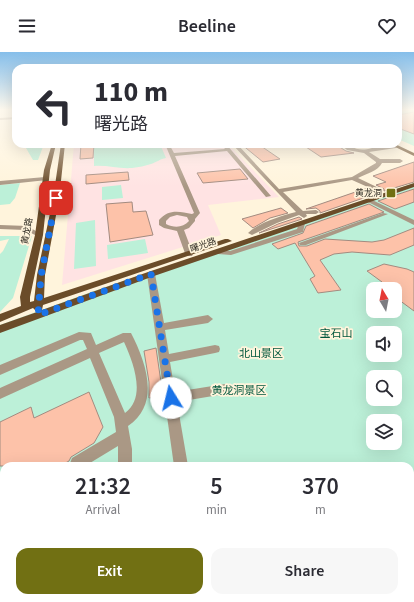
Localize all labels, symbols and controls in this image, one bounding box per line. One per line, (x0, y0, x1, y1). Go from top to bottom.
text: Beeline (178, 14, 236, 39)
icon: menu (16, 15, 38, 37)
icon: heart (376, 15, 398, 37)
text: 110 m (94, 72, 168, 112)
icon: left (28, 80, 80, 132)
text: 曙光路 (94, 112, 148, 137)
pin (39, 181, 73, 215)
icon: arrive (45, 187, 67, 209)
place label: 黄龙洞 (355, 187, 382, 200)
marker: 黄龙洞 (385, 187, 397, 199)
street label: 黄龙路 (19, 217, 36, 246)
street label: 曙光路 (188, 235, 218, 256)
north arrow (366, 282, 402, 318)
map controls (366, 282, 402, 450)
park label: 宝石山 (320, 326, 353, 341)
button: sound (366, 326, 402, 362)
park label: 北山景区 (239, 346, 283, 361)
button: search (366, 370, 402, 406)
position arrow (150, 377, 192, 419)
park label: 黄龙洞景区 (212, 383, 267, 398)
button: layers (366, 414, 402, 450)
text: 21:32 (75, 469, 131, 504)
text: 5 (210, 469, 223, 504)
text: 370 (302, 469, 339, 504)
text: Arrival (85, 501, 120, 519)
text: min (206, 501, 227, 519)
text: m (315, 501, 326, 519)
button: Exit (16, 548, 203, 594)
button: Share (211, 548, 398, 594)

